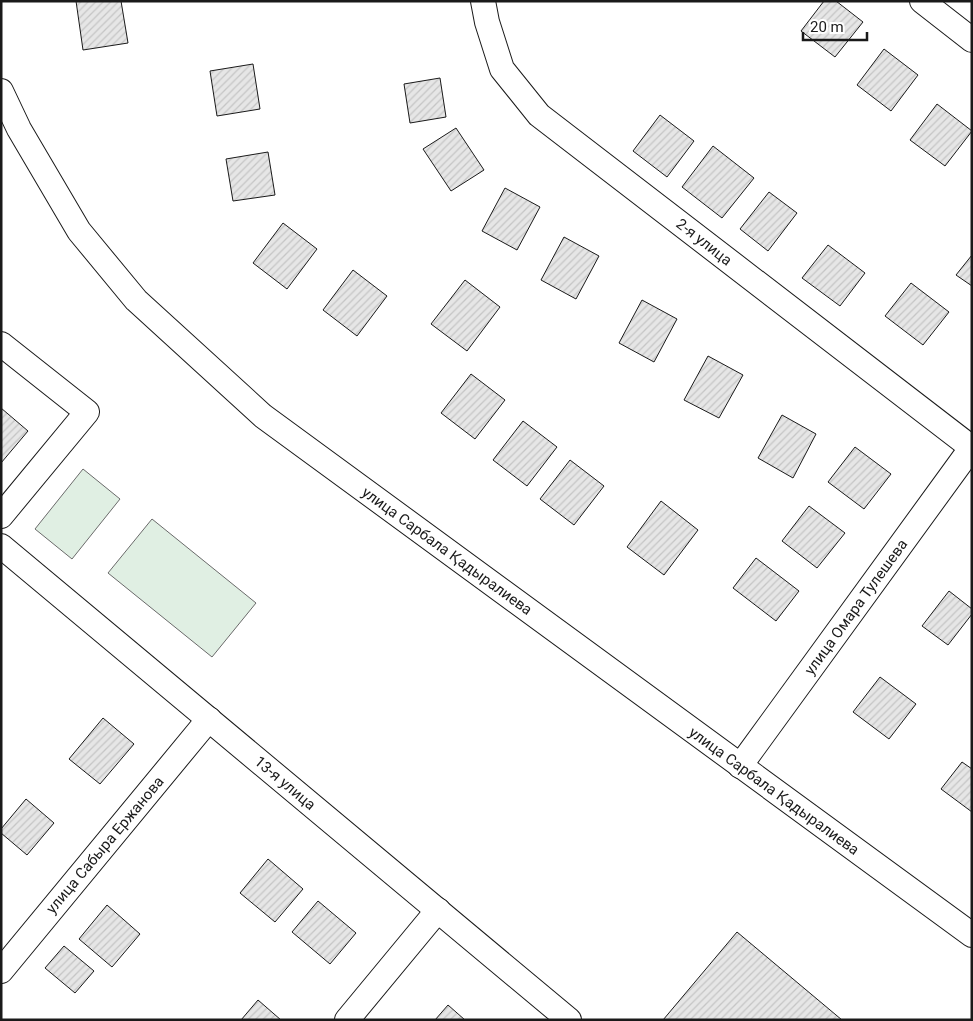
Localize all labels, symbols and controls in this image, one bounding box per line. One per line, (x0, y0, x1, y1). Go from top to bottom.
scale bar (803, 10, 867, 42)
text: 20 m (810, 18, 844, 36)
street label: 2-я улица (673, 215, 735, 269)
street label: улица Сарбала Қадыралиева (358, 483, 536, 619)
street label: улица Омара Тулешева (801, 536, 911, 678)
street label: улица Сарбала Қадыралиева (685, 723, 863, 859)
street label: 13-я улица (251, 752, 319, 814)
street label: улица Сабыра Ержанова (42, 773, 168, 917)

